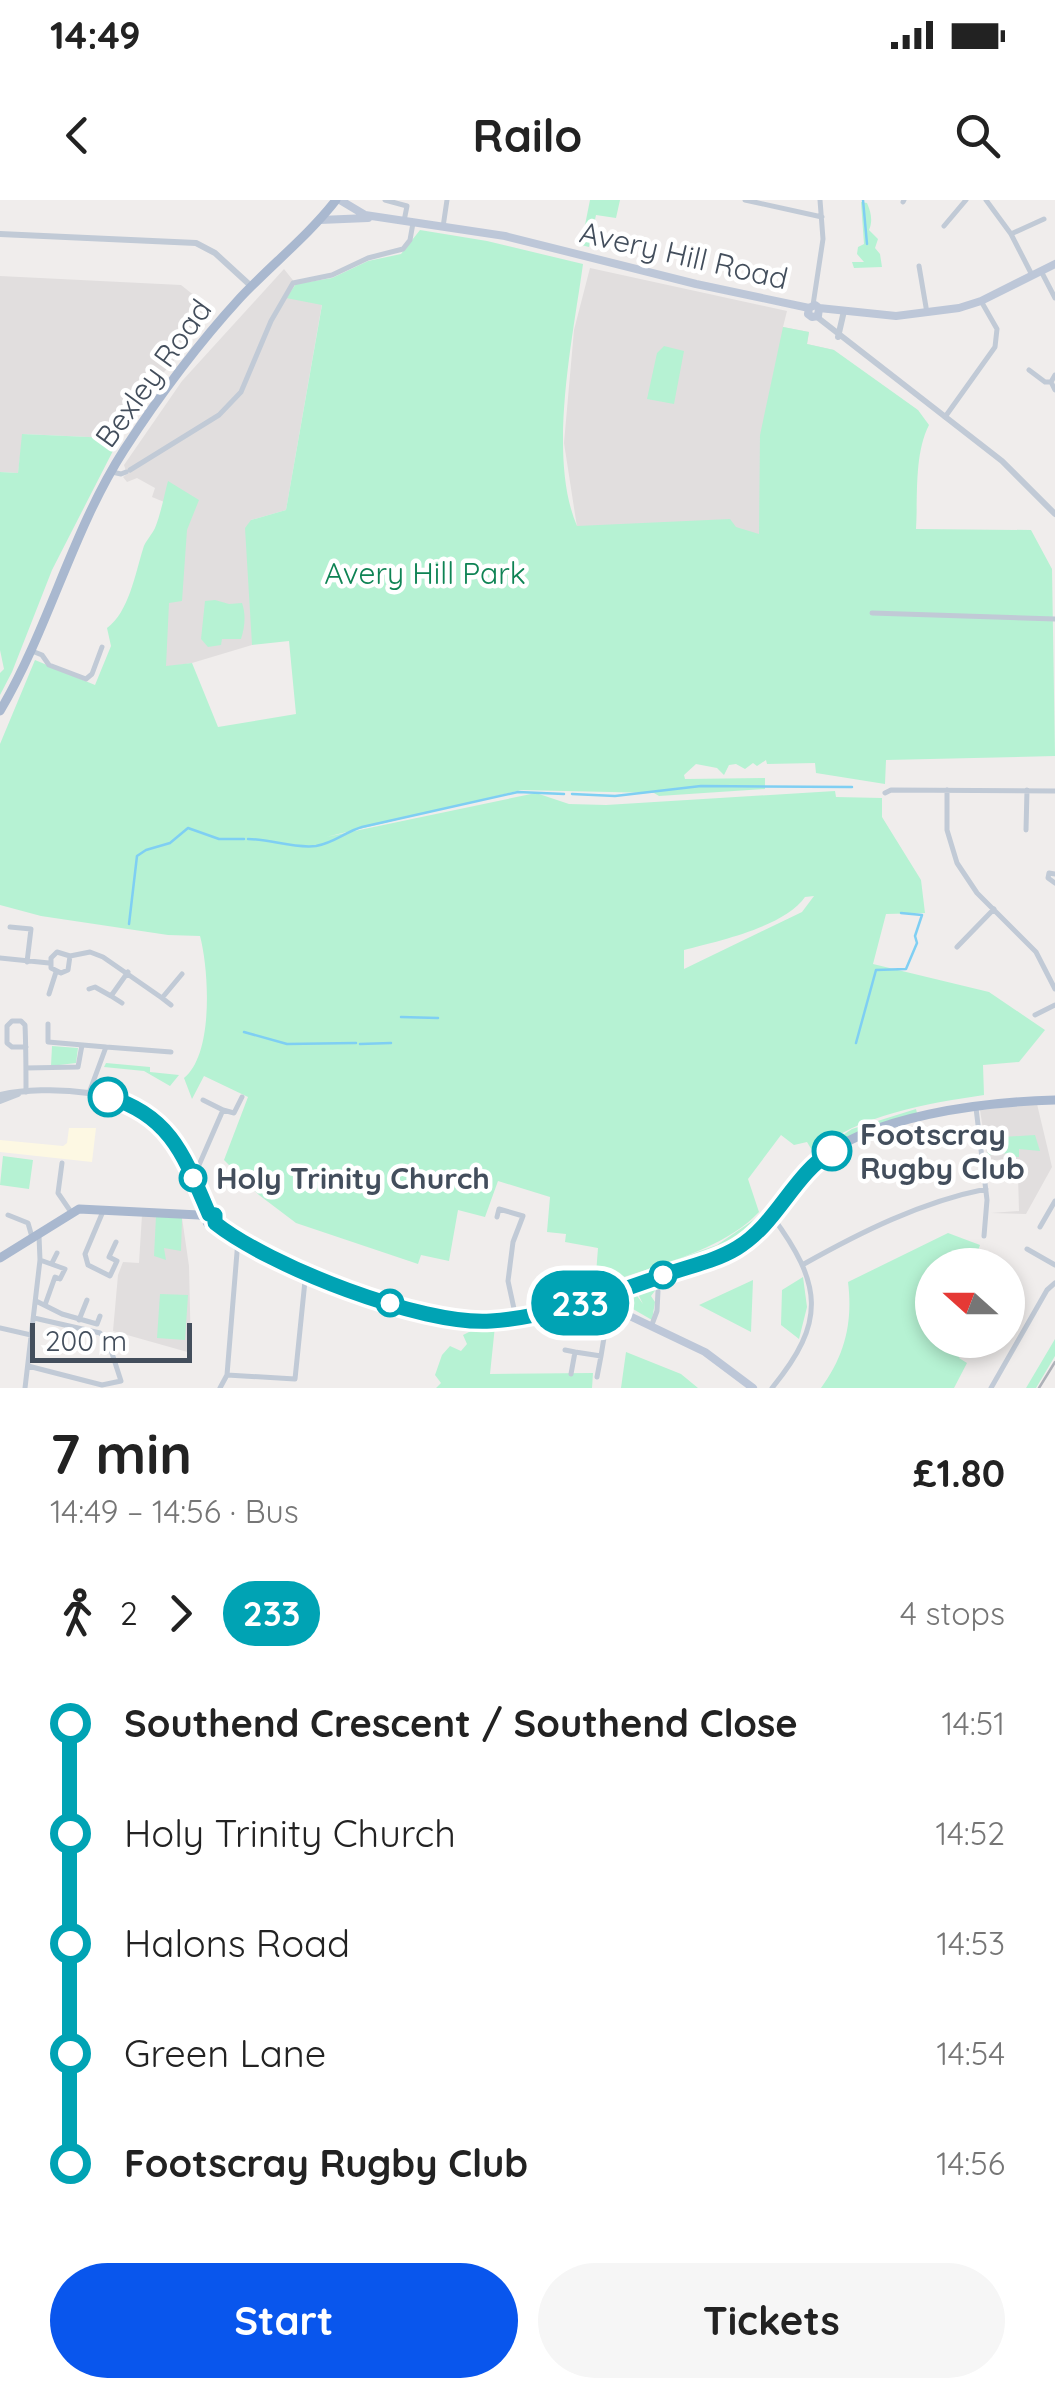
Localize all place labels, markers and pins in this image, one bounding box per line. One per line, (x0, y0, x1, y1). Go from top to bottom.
unlabelled marker (89, 1078, 127, 1116)
place label: Footscray Rugby Club (860, 1115, 1025, 1187)
marker: Footscray Rugby Club (813, 1132, 851, 1170)
place label: Holy Trinity Church (216, 1159, 490, 1197)
marker: Holy Trinity Church (180, 1165, 206, 1191)
unlabelled marker (650, 1262, 676, 1288)
unlabelled marker (377, 1290, 403, 1316)

